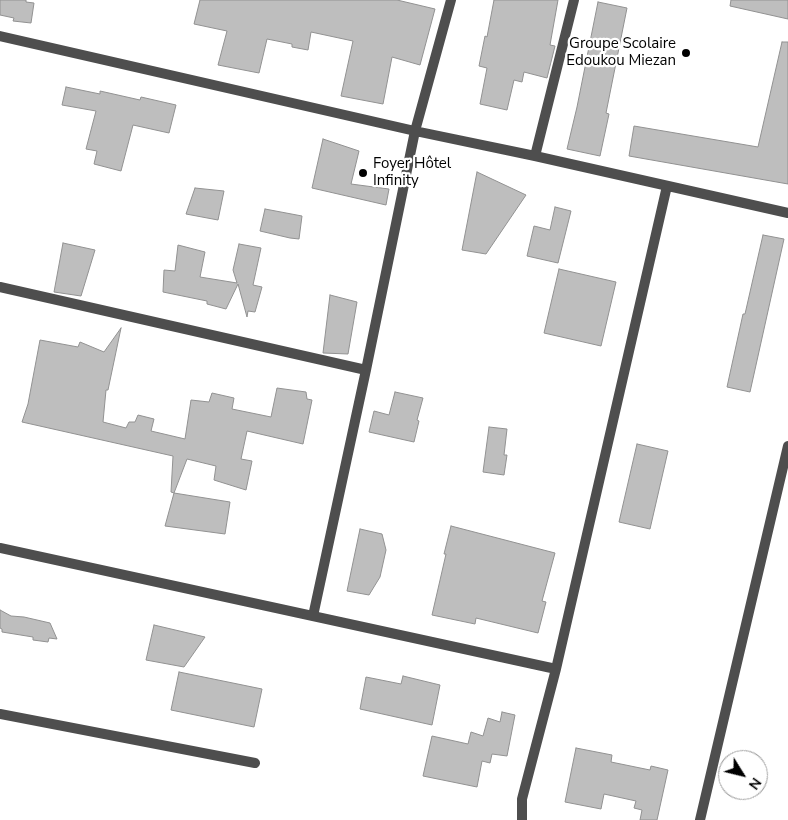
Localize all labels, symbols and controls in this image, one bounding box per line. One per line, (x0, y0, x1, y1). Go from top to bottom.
place label: Groupe Scolaire Edoukou Miezan (566, 35, 676, 70)
marker: Groupe Scolaire Edoukou Miezan (680, 47, 692, 59)
place label: Foyer Hôtel Infinity (373, 155, 451, 190)
marker: Foyer Hôtel Infinity (357, 167, 369, 179)
north arrow (718, 750, 768, 800)
text: N (744, 774, 766, 793)

